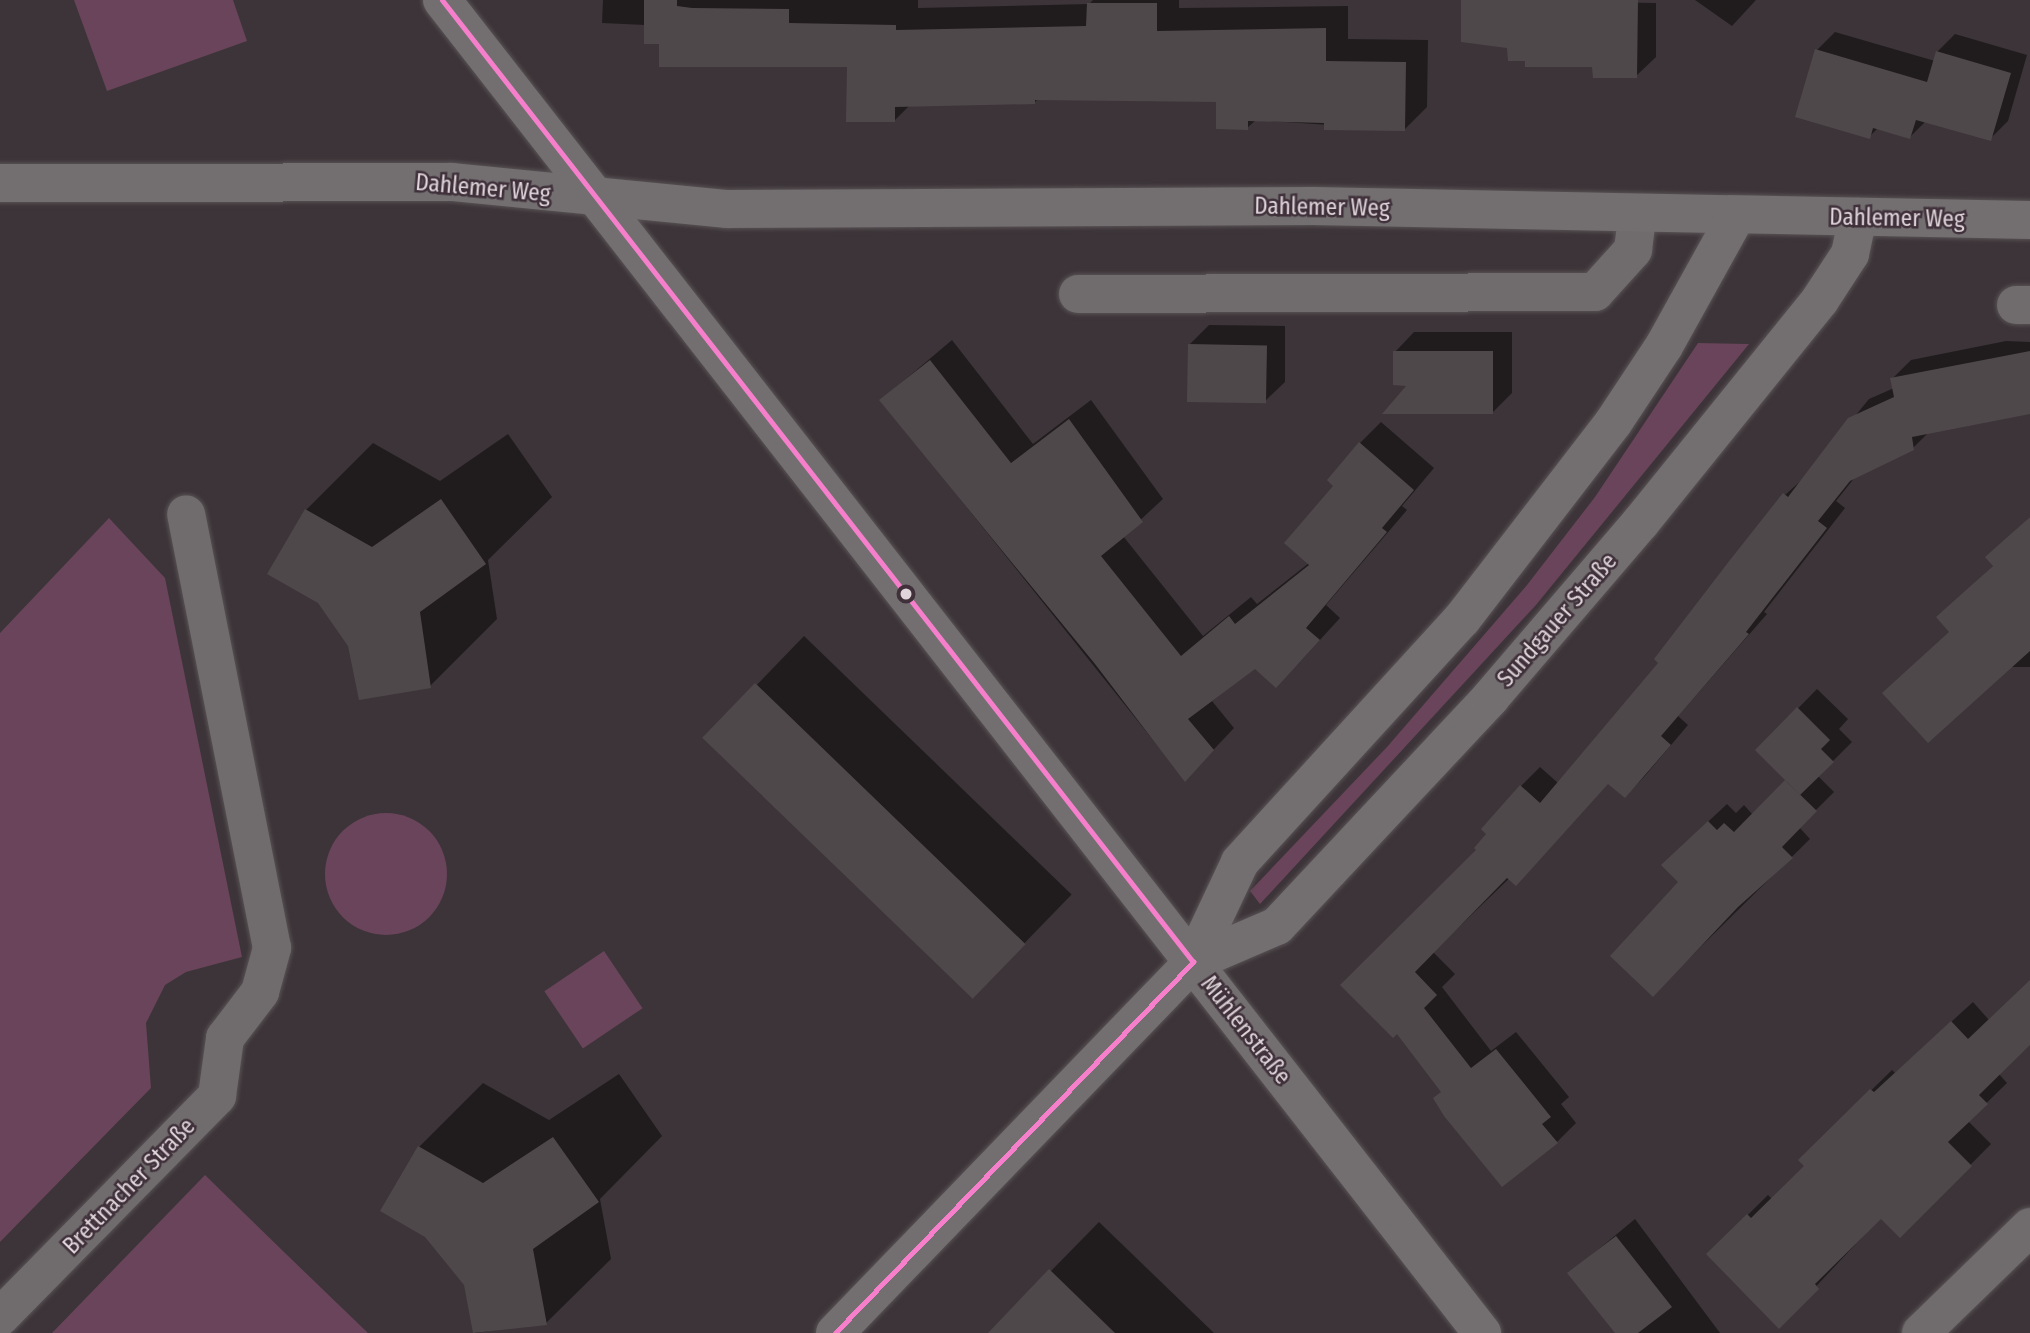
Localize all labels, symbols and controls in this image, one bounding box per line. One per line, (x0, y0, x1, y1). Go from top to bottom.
street label: Dahlemer Weg (414, 168, 552, 208)
street label: Dahlemer Weg (1254, 192, 1390, 222)
street label: Dahlemer Weg (1829, 203, 1965, 233)
street label: Sundgauer Straße (1492, 548, 1622, 692)
unlabelled marker (899, 587, 913, 601)
street label: Mühlenstraße (1195, 970, 1297, 1090)
street label: Brettnacher Straße (57, 1113, 201, 1259)

